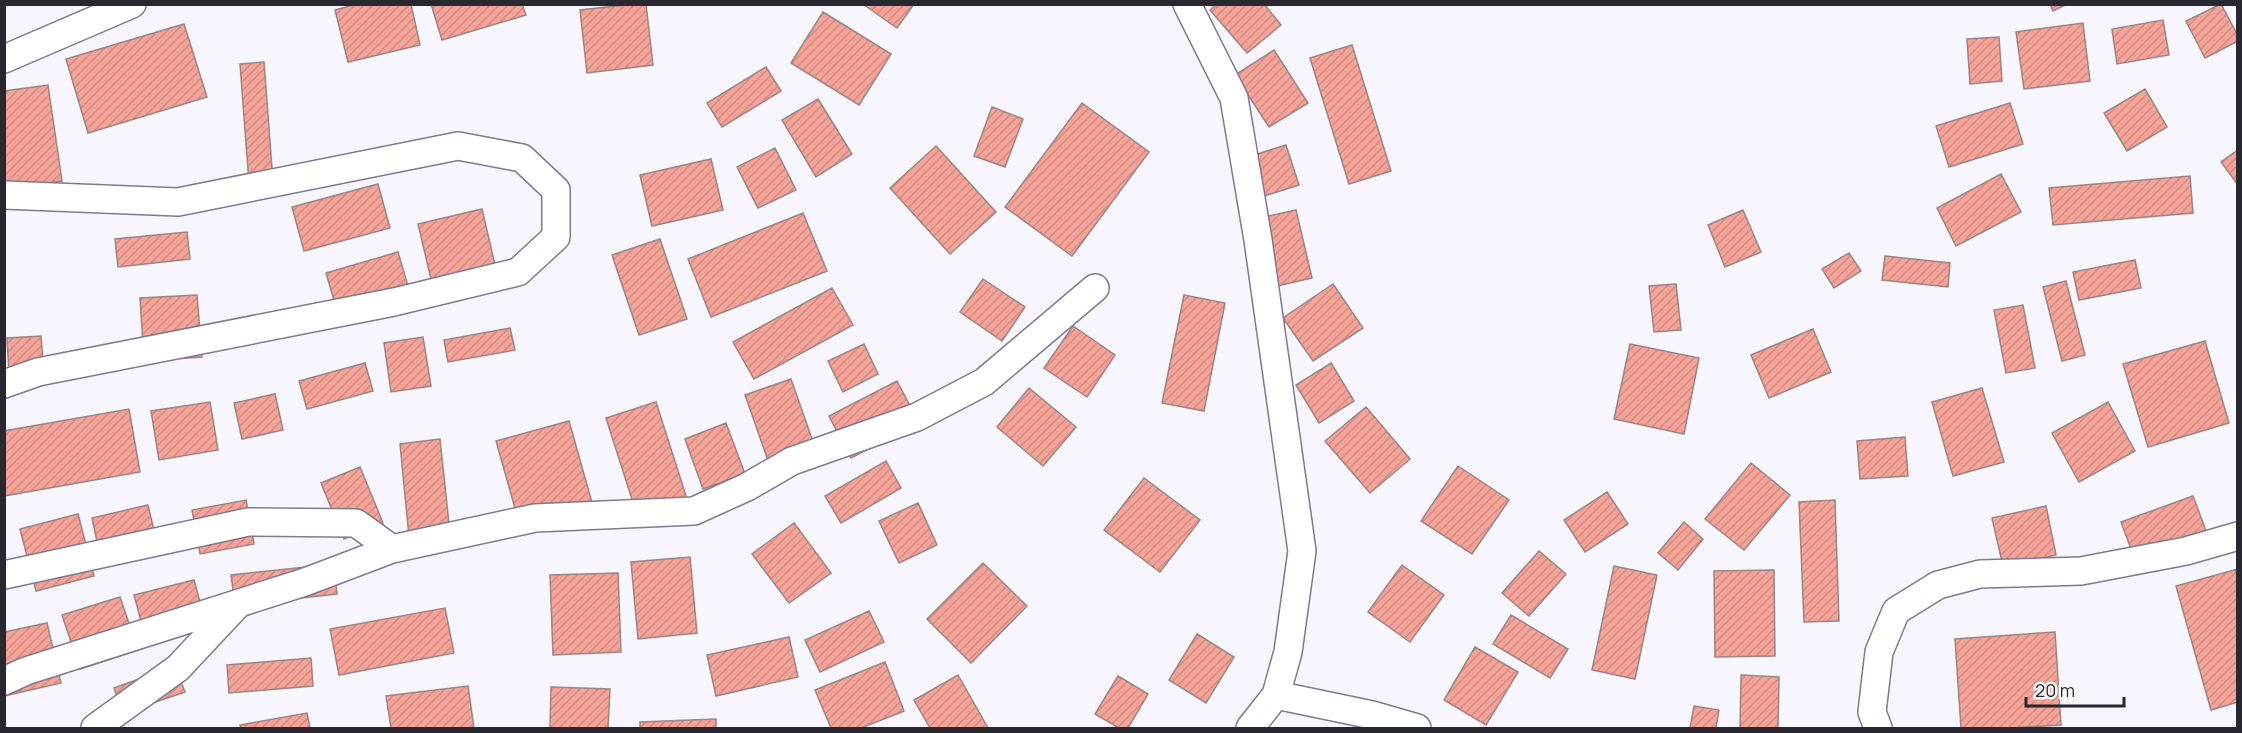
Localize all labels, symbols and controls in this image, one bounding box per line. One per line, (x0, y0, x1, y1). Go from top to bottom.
scale bar (2026, 670, 2124, 708)
text: 20 m (2035, 678, 2075, 702)

